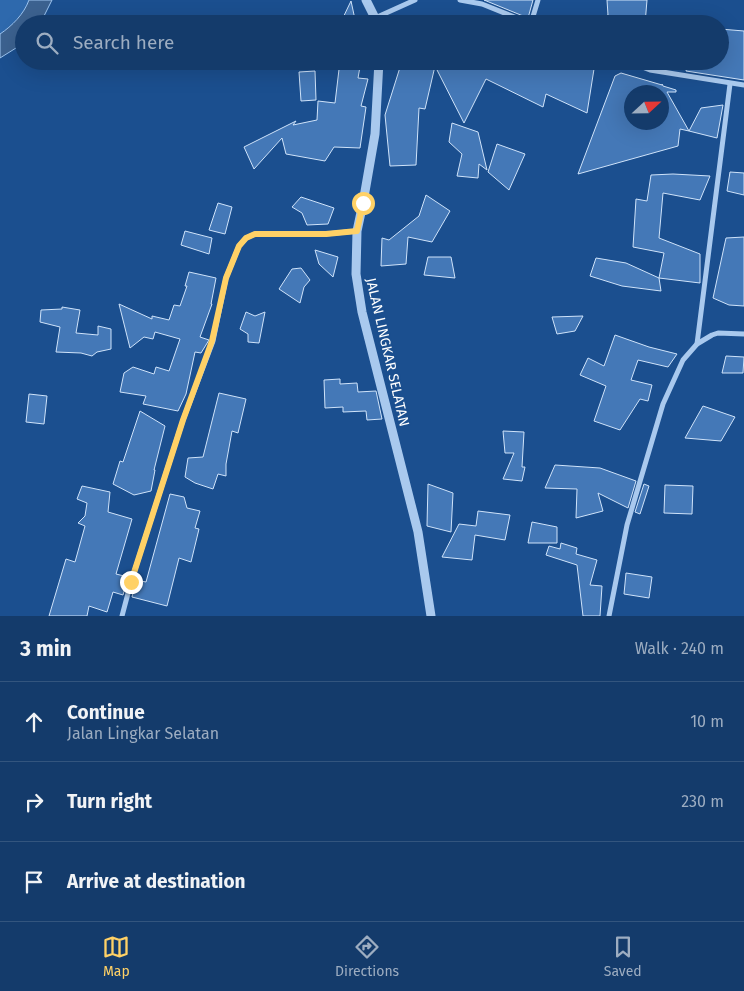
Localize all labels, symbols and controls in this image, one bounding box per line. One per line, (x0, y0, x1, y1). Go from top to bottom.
search box (15, 15, 729, 70)
icon: search (33, 29, 61, 57)
text: Search here (73, 31, 174, 54)
north arrow (624, 85, 669, 130)
route start (352, 192, 375, 215)
street label: JALAN LINGKAR SELATAN (362, 276, 413, 428)
route end (120, 571, 143, 594)
text: 3 min (20, 636, 72, 662)
text: Walk · 240 m (635, 639, 724, 658)
text: Continue (67, 701, 145, 724)
icon: ahead (20, 708, 48, 736)
text: 10 m (690, 712, 724, 731)
text: Jalan Lingkar Selatan (67, 724, 219, 743)
icon: right (20, 788, 48, 816)
text: Turn right (67, 790, 152, 813)
text: 230 m (681, 792, 724, 811)
icon: arrive (20, 868, 48, 896)
text: Arrive at destination (67, 870, 246, 893)
tab: Map (102, 933, 130, 980)
tab: Directions (335, 933, 399, 980)
tab: Saved (604, 933, 642, 980)

